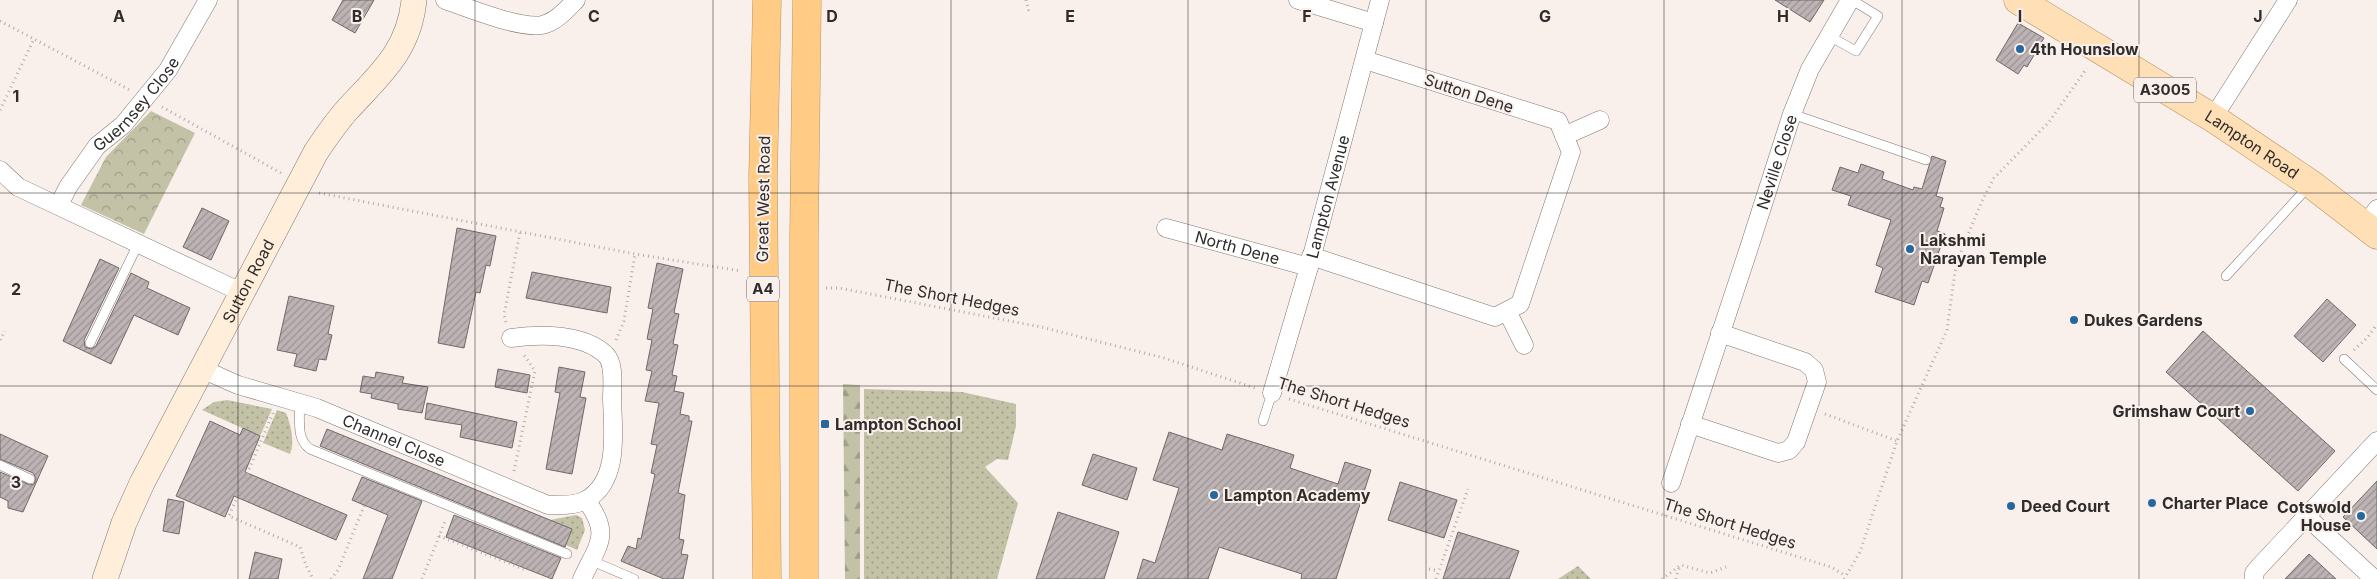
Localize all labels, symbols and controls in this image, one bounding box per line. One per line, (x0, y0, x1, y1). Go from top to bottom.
text: A (113, 6, 125, 26)
text: B (352, 6, 362, 26)
text: C (588, 6, 600, 26)
text: D (826, 6, 838, 26)
text: E (1065, 6, 1075, 26)
text: F (1302, 6, 1312, 26)
text: G (1539, 6, 1551, 26)
text: H (1777, 6, 1789, 26)
text: I (2018, 6, 2022, 26)
text: J (2253, 6, 2263, 26)
place label: 4th Hounslow (2030, 39, 2139, 59)
marker: 4th Hounslow (2014, 43, 2026, 55)
street label: Guernsey Close (89, 53, 183, 155)
street label: Sutton Dene (1422, 69, 1516, 117)
road number: A3005 (2134, 78, 2196, 102)
text: 1 (13, 86, 19, 106)
street label: Lampton Road (2201, 106, 2303, 183)
street label: Neville Close (1752, 112, 1801, 212)
street label: Lampton Avenue (1302, 133, 1354, 261)
street label: Great West Road (752, 135, 774, 263)
street label: North Dene (1193, 226, 1282, 269)
place label: Lakshmi Narayan Temple (1920, 230, 2047, 268)
street label: Sutton Road (218, 236, 278, 326)
marker: Lakshmi Narayan Temple (1904, 243, 1916, 255)
street label: The Short Hedges (883, 274, 1021, 320)
road number: A4 (747, 276, 779, 302)
text: 2 (11, 279, 21, 299)
place label: Dukes Gardens (2084, 310, 2203, 330)
marker: Dukes Gardens (2068, 314, 2080, 326)
street label: The Short Hedges (1275, 372, 1413, 432)
place label: Grimshaw Court (2113, 401, 2240, 421)
marker: Grimshaw Court (2244, 405, 2256, 417)
street label: Channel Close (339, 410, 448, 471)
place label: Lampton School (835, 414, 961, 434)
marker: Lampton School (819, 418, 831, 430)
text: 3 (11, 472, 21, 492)
place label: Lampton Academy (1224, 485, 1371, 505)
marker: Lampton Academy (1208, 489, 1220, 501)
street label: The Short Hedges (1661, 493, 1799, 553)
place label: Charter Place (2162, 493, 2268, 513)
place label: Deed Court (2021, 496, 2110, 516)
marker: Charter Place (2146, 497, 2158, 509)
place label: Cotswold House (2277, 497, 2351, 535)
marker: Deed Court (2005, 500, 2017, 512)
marker: Cotswold House (2355, 510, 2367, 522)

